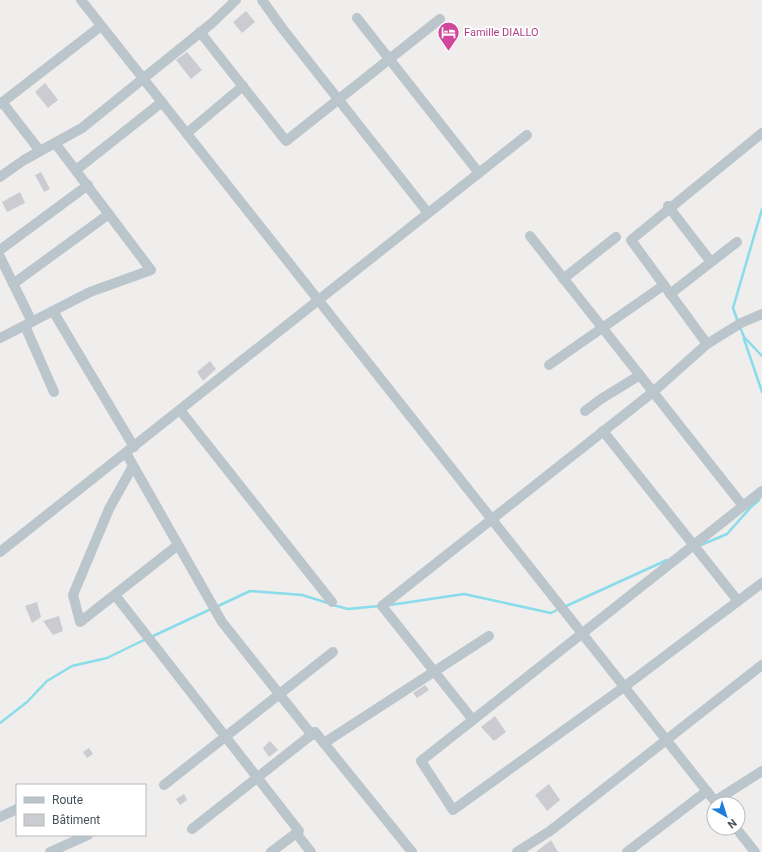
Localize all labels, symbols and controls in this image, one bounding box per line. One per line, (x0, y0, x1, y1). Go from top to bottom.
hotel icon: Famille DIALLO (435, 19, 461, 52)
place label: Famille DIALLO (464, 26, 539, 39)
legend (16, 784, 146, 836)
text: Route (52, 793, 83, 807)
north arrow (706, 796, 746, 836)
text: Bâtiment (52, 813, 100, 827)
text: N (725, 816, 739, 831)

